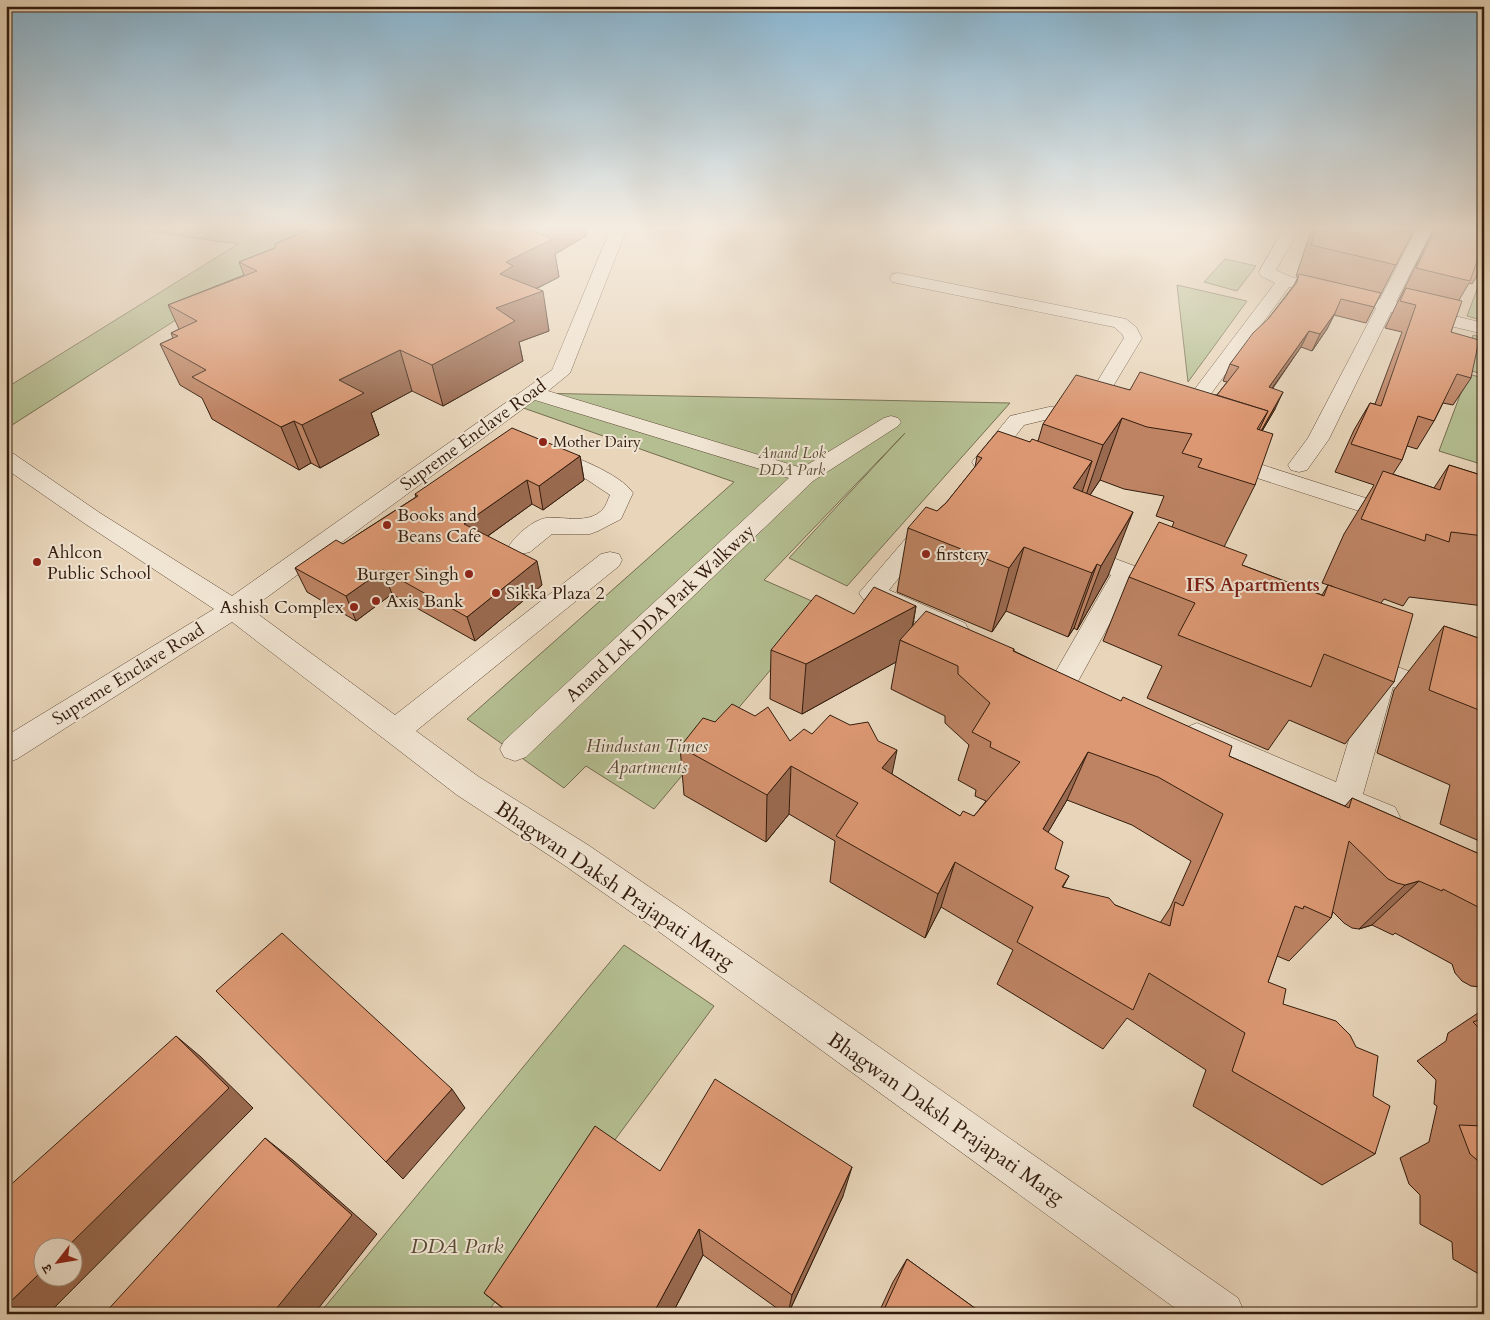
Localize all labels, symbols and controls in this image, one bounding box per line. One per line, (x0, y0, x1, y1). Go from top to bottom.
street label: Supreme Enclave Road (395, 374, 552, 497)
place label: Mother Dairy (553, 432, 641, 452)
marker: Mother Dairy (537, 436, 549, 448)
park label: Anand Lok DDA Park (757, 443, 827, 480)
place label: Books and Beans Cafe (397, 503, 481, 549)
street label: Anand Lok DDA Park Walkway (560, 518, 761, 708)
marker: Books and Beans Cafe (381, 519, 393, 531)
place label: Ahlcon Public School (47, 540, 151, 586)
place label: firstcry (936, 542, 989, 567)
marker: firstcry (920, 548, 932, 560)
marker: Ahlcon Public School (31, 556, 43, 568)
place label: Burger Singh (356, 562, 459, 587)
marker: Burger Singh (463, 568, 475, 580)
district label: IFS Apartments (1186, 572, 1320, 598)
place label: Sikka Plaza 2 (506, 581, 605, 606)
marker: Sikka Plaza 2 (490, 587, 502, 599)
place label: Axis Bank (386, 589, 464, 614)
place label: Ashish Complex (220, 595, 344, 620)
marker: Axis Bank (370, 595, 382, 607)
marker: Ashish Complex (348, 601, 360, 613)
street label: Supreme Enclave Road (47, 617, 209, 731)
park label: Hindustan Times Apartments (586, 734, 708, 780)
street label: Bhagwan Daksh Prajapati Marg (489, 794, 740, 977)
street label: Bhagwan Daksh Prajapati Marg (822, 1025, 1070, 1211)
park label: DDA Park (411, 1232, 504, 1261)
north arrow (32, 1238, 82, 1288)
text: उ (37, 1260, 58, 1277)

